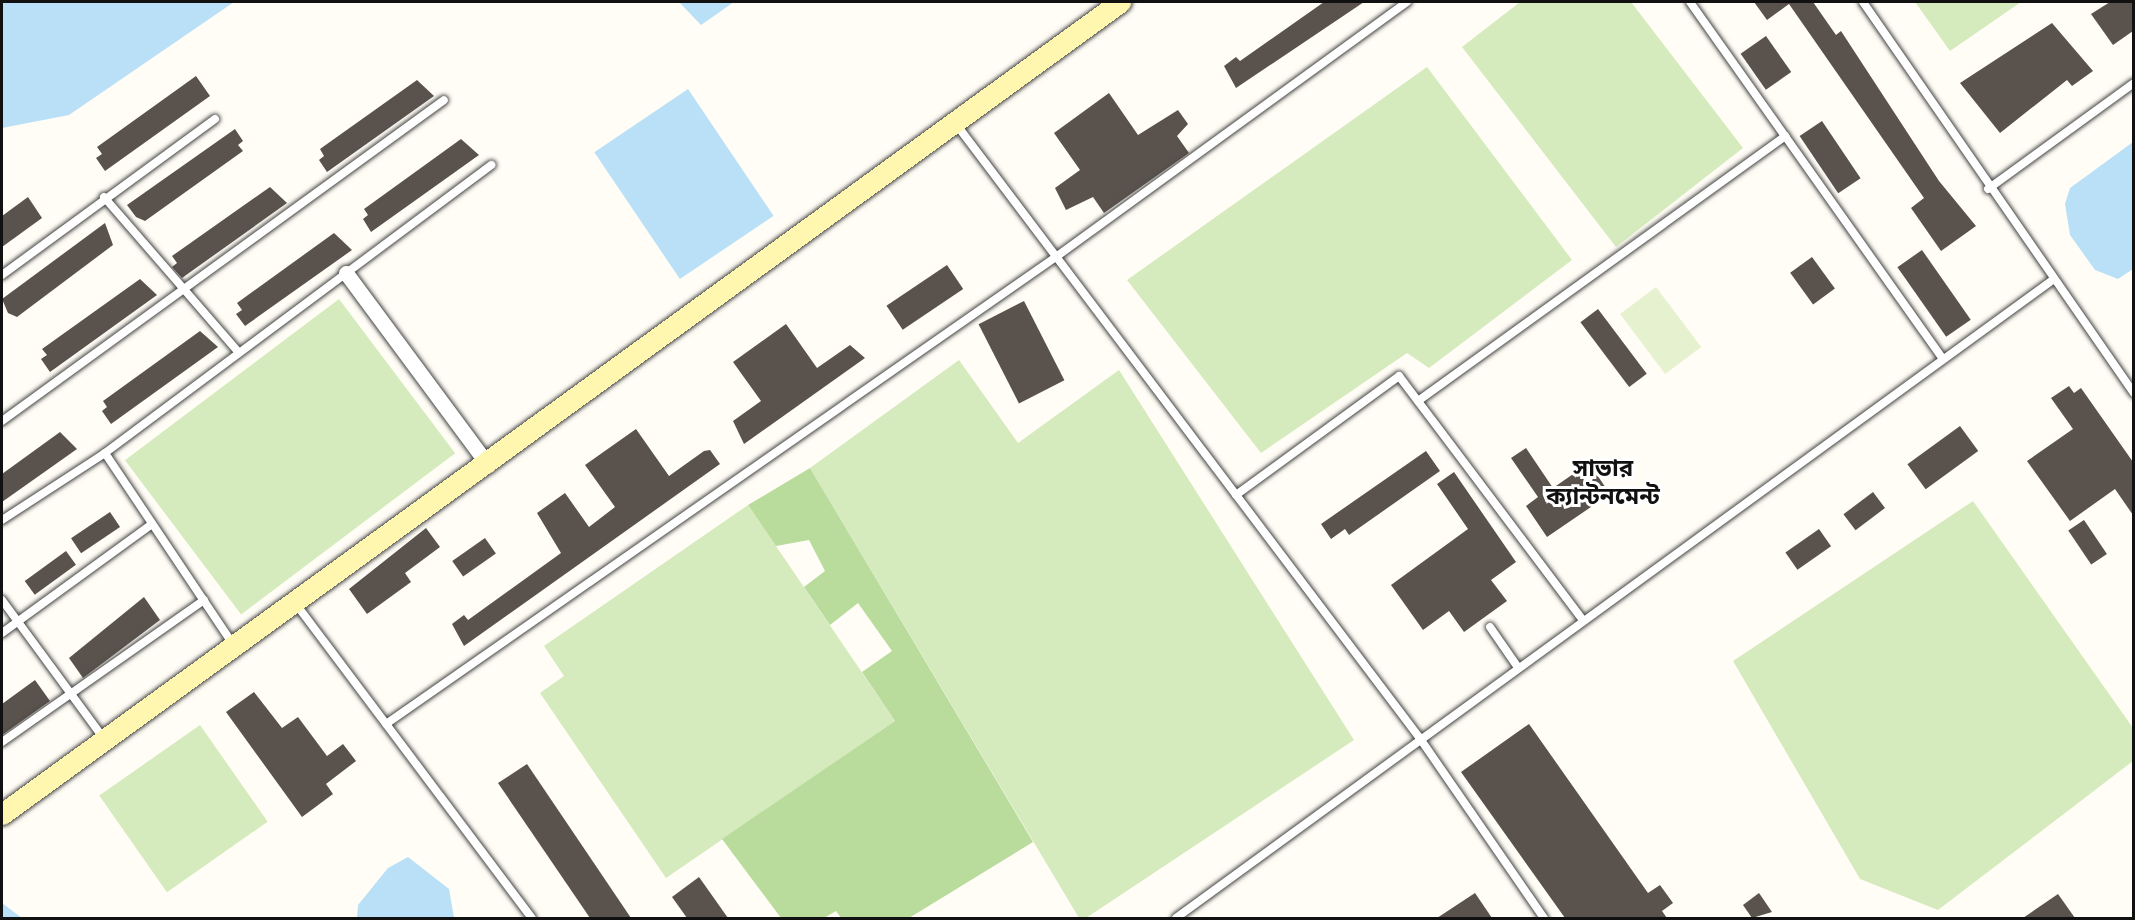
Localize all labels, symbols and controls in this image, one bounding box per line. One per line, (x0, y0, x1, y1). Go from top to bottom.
district label: সাভার ক্যান্টনমেন্ট (1546, 454, 1660, 510)

